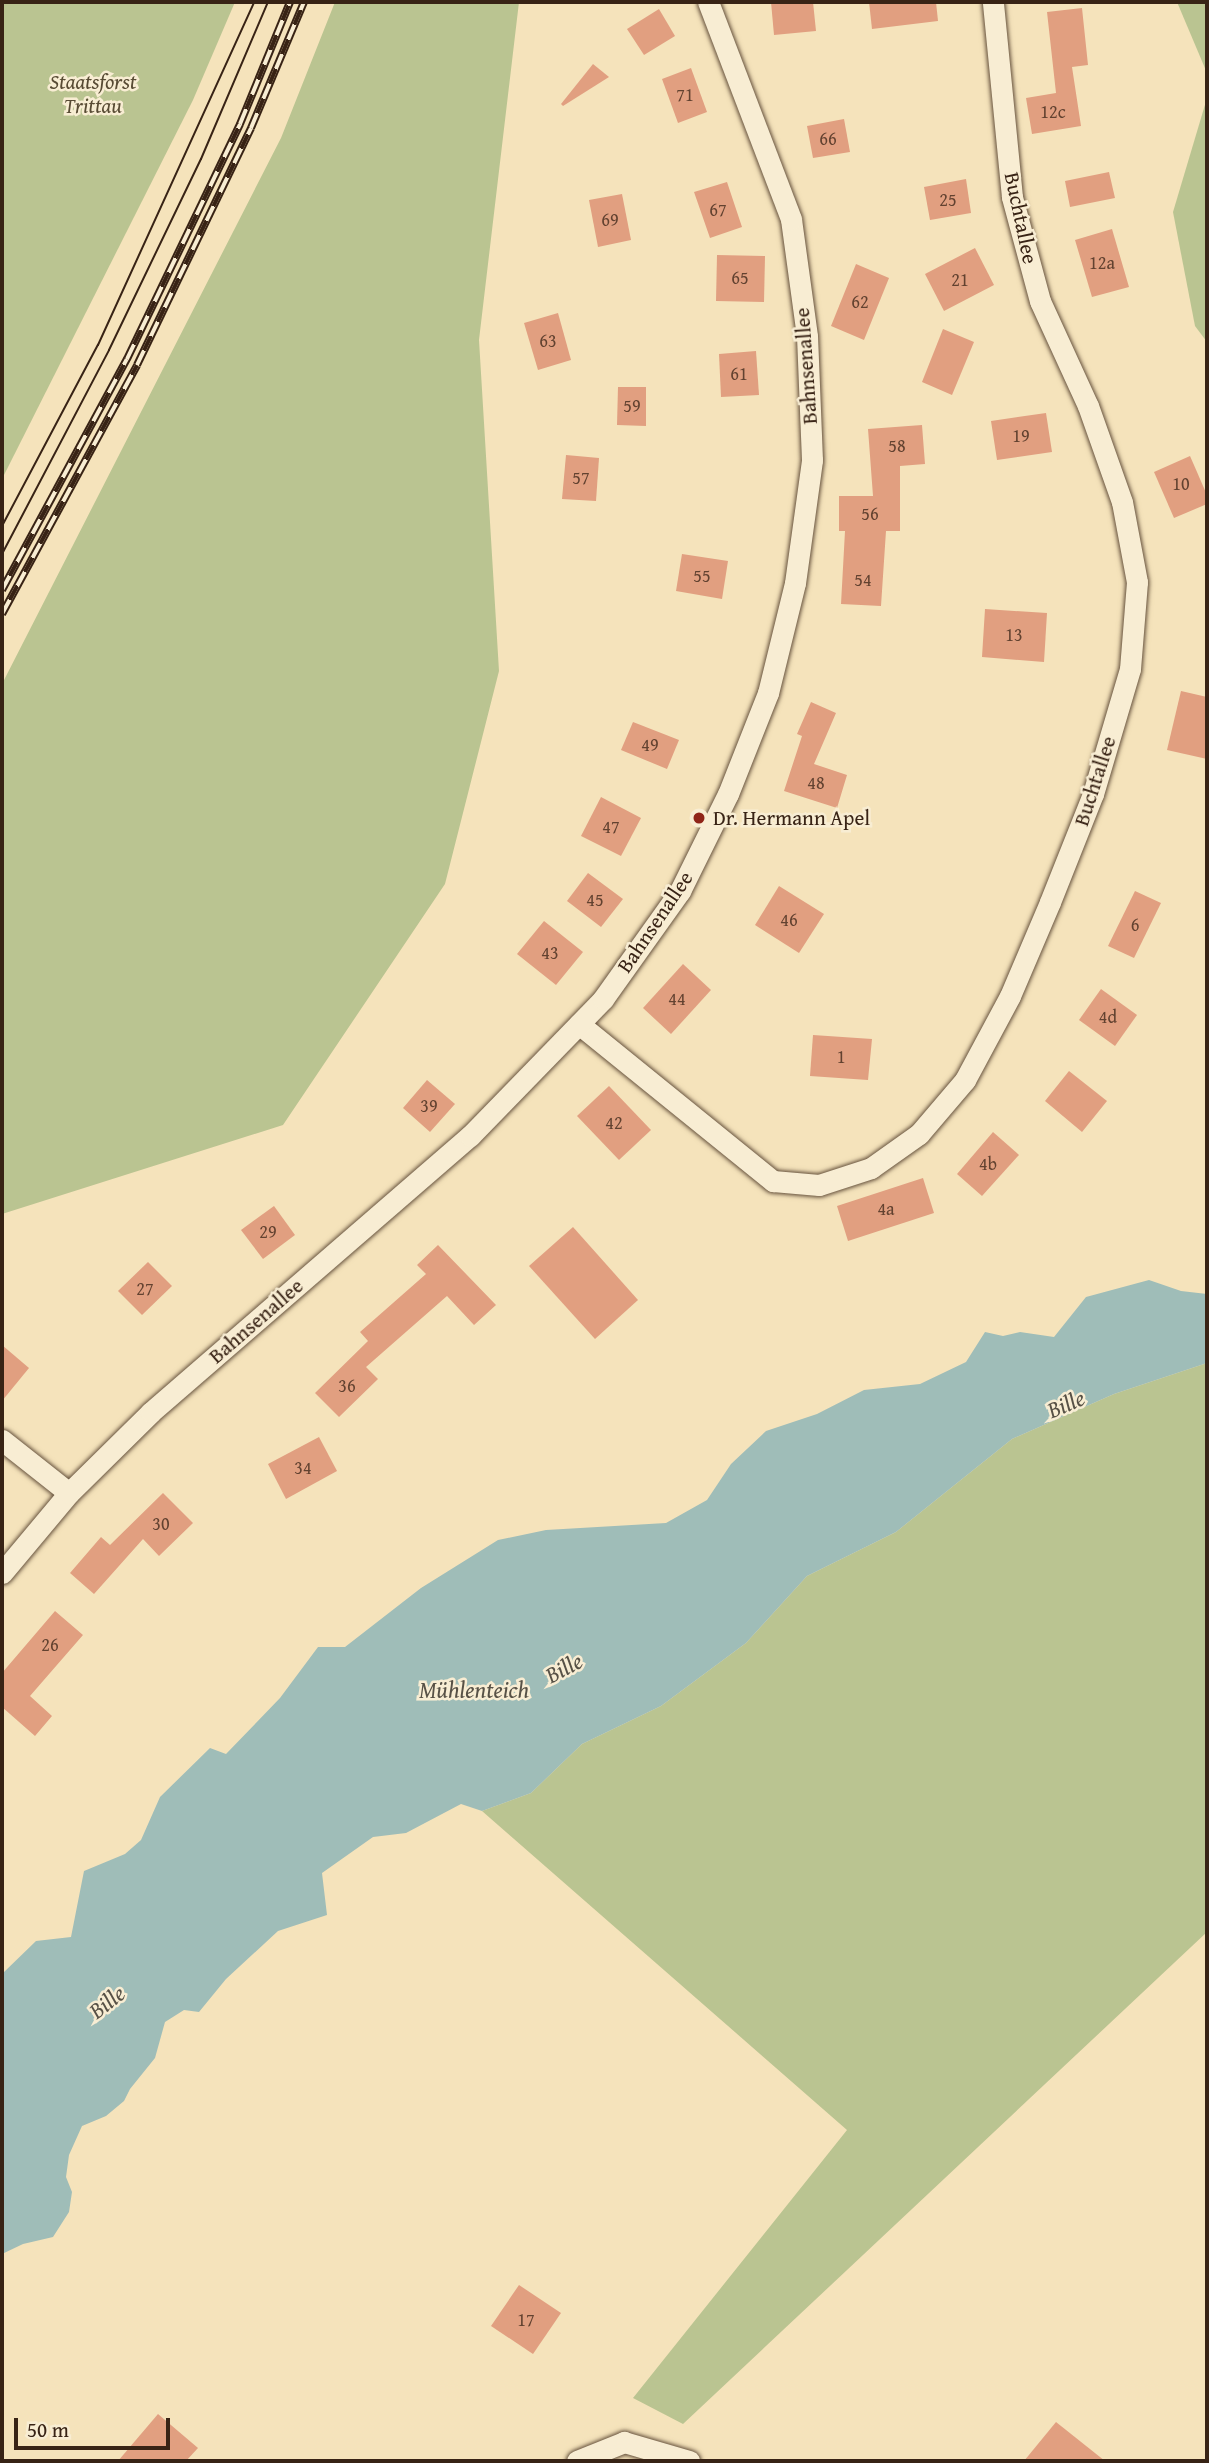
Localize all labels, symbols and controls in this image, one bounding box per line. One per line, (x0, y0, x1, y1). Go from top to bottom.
park label: Staatsforst Trittau (50, 69, 136, 119)
house number: 71 (676, 84, 694, 106)
house number: 12c (1040, 101, 1066, 123)
house number: 66 (819, 128, 837, 150)
street label: Buchtallee (999, 170, 1043, 266)
house number: 25 (939, 189, 957, 211)
house number: 67 (709, 199, 727, 221)
house number: 69 (601, 209, 619, 231)
house number: 12a (1089, 252, 1115, 274)
house number: 65 (731, 267, 749, 289)
house number: 21 (951, 269, 969, 291)
house number: 62 (851, 291, 869, 313)
street label: Bahnsenallee (789, 307, 823, 425)
house number: 63 (539, 330, 557, 352)
house number: 61 (730, 363, 748, 385)
house number: 59 (623, 395, 641, 417)
house number: 19 (1012, 425, 1030, 447)
house number: 58 (888, 435, 906, 457)
house number: 57 (572, 467, 590, 489)
house number: 10 (1172, 473, 1190, 495)
house number: 56 (861, 503, 879, 525)
house number: 55 (693, 565, 711, 587)
house number: 54 (854, 569, 872, 591)
house number: 13 (1005, 624, 1023, 646)
street label: Buchtallee (1069, 733, 1121, 829)
house number: 49 (641, 734, 659, 756)
house number: 48 (807, 772, 825, 794)
place label: Dr. Hermann Apel (713, 805, 870, 831)
marker: Dr. Hermann Apel (691, 810, 707, 826)
house number: 47 (602, 816, 620, 838)
street label: Bahnsenallee (612, 867, 698, 977)
house number: 45 (586, 889, 604, 911)
house number: 46 (780, 909, 798, 931)
house number: 6 (1131, 914, 1139, 936)
house number: 43 (541, 942, 559, 964)
house number: 44 (668, 988, 686, 1010)
house number: 4d (1099, 1006, 1117, 1028)
house number: 1 (837, 1046, 845, 1068)
house number: 39 (420, 1095, 438, 1117)
house number: 42 (605, 1112, 623, 1134)
house number: 4b (979, 1153, 997, 1175)
house number: 4a (877, 1198, 895, 1220)
house number: 29 (259, 1221, 277, 1243)
street label: Bahnsenallee (204, 1273, 308, 1369)
house number: 27 (136, 1278, 154, 1300)
house number: 36 (338, 1375, 356, 1397)
water label: Bille (1043, 1384, 1089, 1424)
house number: 34 (294, 1457, 312, 1479)
house number: 30 (152, 1513, 170, 1535)
house number: 26 (41, 1634, 59, 1656)
water label: Bille (541, 1647, 587, 1689)
water label: Mühlenteich (419, 1676, 529, 1704)
water label: Bille (83, 1979, 131, 2025)
house number: 17 (517, 2309, 535, 2331)
scale bar (18, 2404, 173, 2448)
text: 50 m (27, 2414, 69, 2445)

